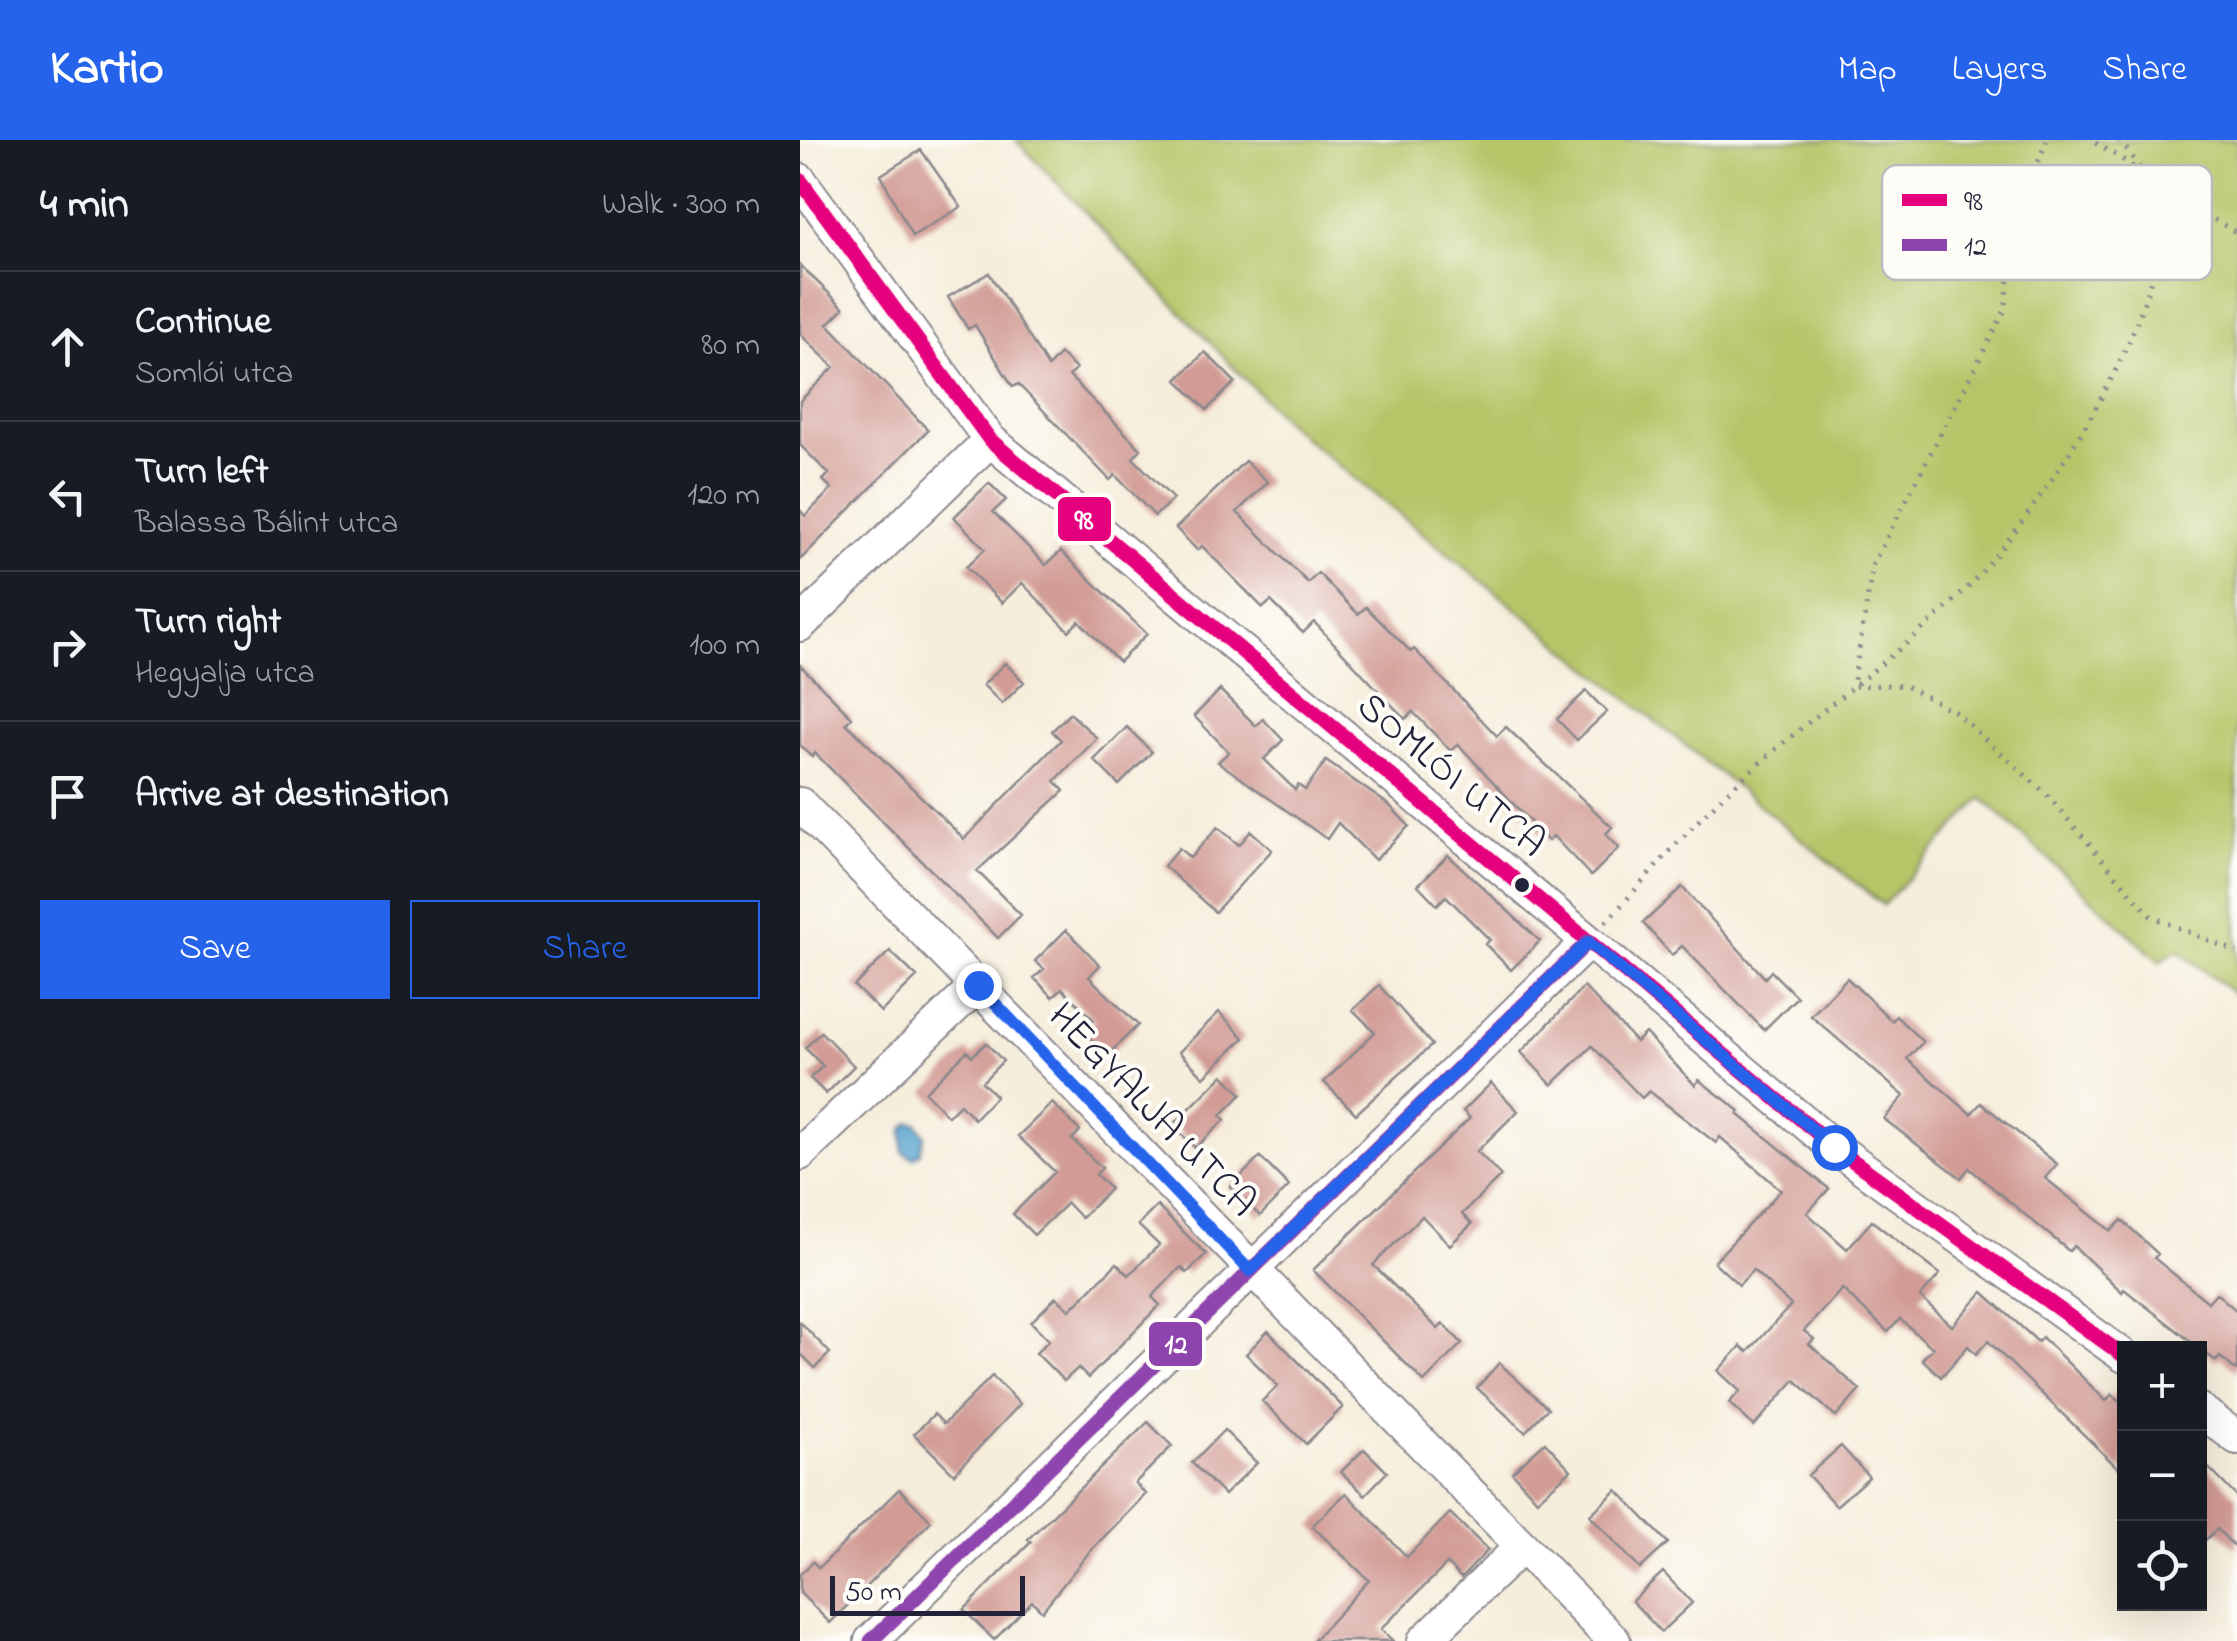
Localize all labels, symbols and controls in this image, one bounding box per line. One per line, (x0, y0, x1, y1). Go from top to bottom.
text: Kartio (50, 35, 164, 105)
text: Map (1838, 45, 1897, 96)
text: Layers (1952, 45, 2047, 96)
text: Share (2102, 45, 2187, 96)
legend (1882, 165, 2212, 280)
text: 4 min (40, 175, 129, 236)
text: Walk · 300 m (602, 182, 760, 229)
text: 98 (1964, 183, 1983, 224)
text: 12 (1964, 228, 1987, 269)
text: Continue (135, 295, 271, 351)
icon: ahead (40, 319, 95, 374)
text: 80 m (701, 323, 760, 370)
text: Somlói utca (135, 351, 293, 398)
text: Turn left (135, 445, 268, 501)
icon: left (40, 469, 95, 524)
text: 120 m (687, 473, 760, 520)
line badge: 98 (1056, 495, 1113, 543)
text: Balassa Bálint utca (135, 501, 398, 548)
text: 98 (1074, 502, 1094, 543)
text: Turn right (135, 595, 281, 651)
icon: right (40, 619, 95, 674)
text: 100 m (689, 623, 760, 670)
text: Hegyalja utca (135, 651, 315, 698)
street label: SOMLÓI UTCA (1342, 679, 1558, 873)
text: Arrive at destination (135, 768, 449, 824)
icon: arrive (40, 769, 95, 824)
unlabelled marker (1512, 875, 1532, 895)
button: Save (40, 900, 390, 999)
button: Share (410, 900, 760, 999)
route end (956, 963, 1002, 1009)
street label: HEGYALJA UTCA (1033, 990, 1269, 1232)
route start (1812, 1125, 1858, 1171)
line badge: 12 (1147, 1320, 1204, 1368)
text: 12 (1165, 1326, 1187, 1367)
map controls (2117, 1341, 2207, 1611)
button: + (2117, 1341, 2207, 1431)
button: − (2117, 1431, 2207, 1521)
button: locate (2117, 1521, 2207, 1611)
scale bar (830, 1571, 1025, 1616)
text: 50 m (845, 1573, 902, 1614)

